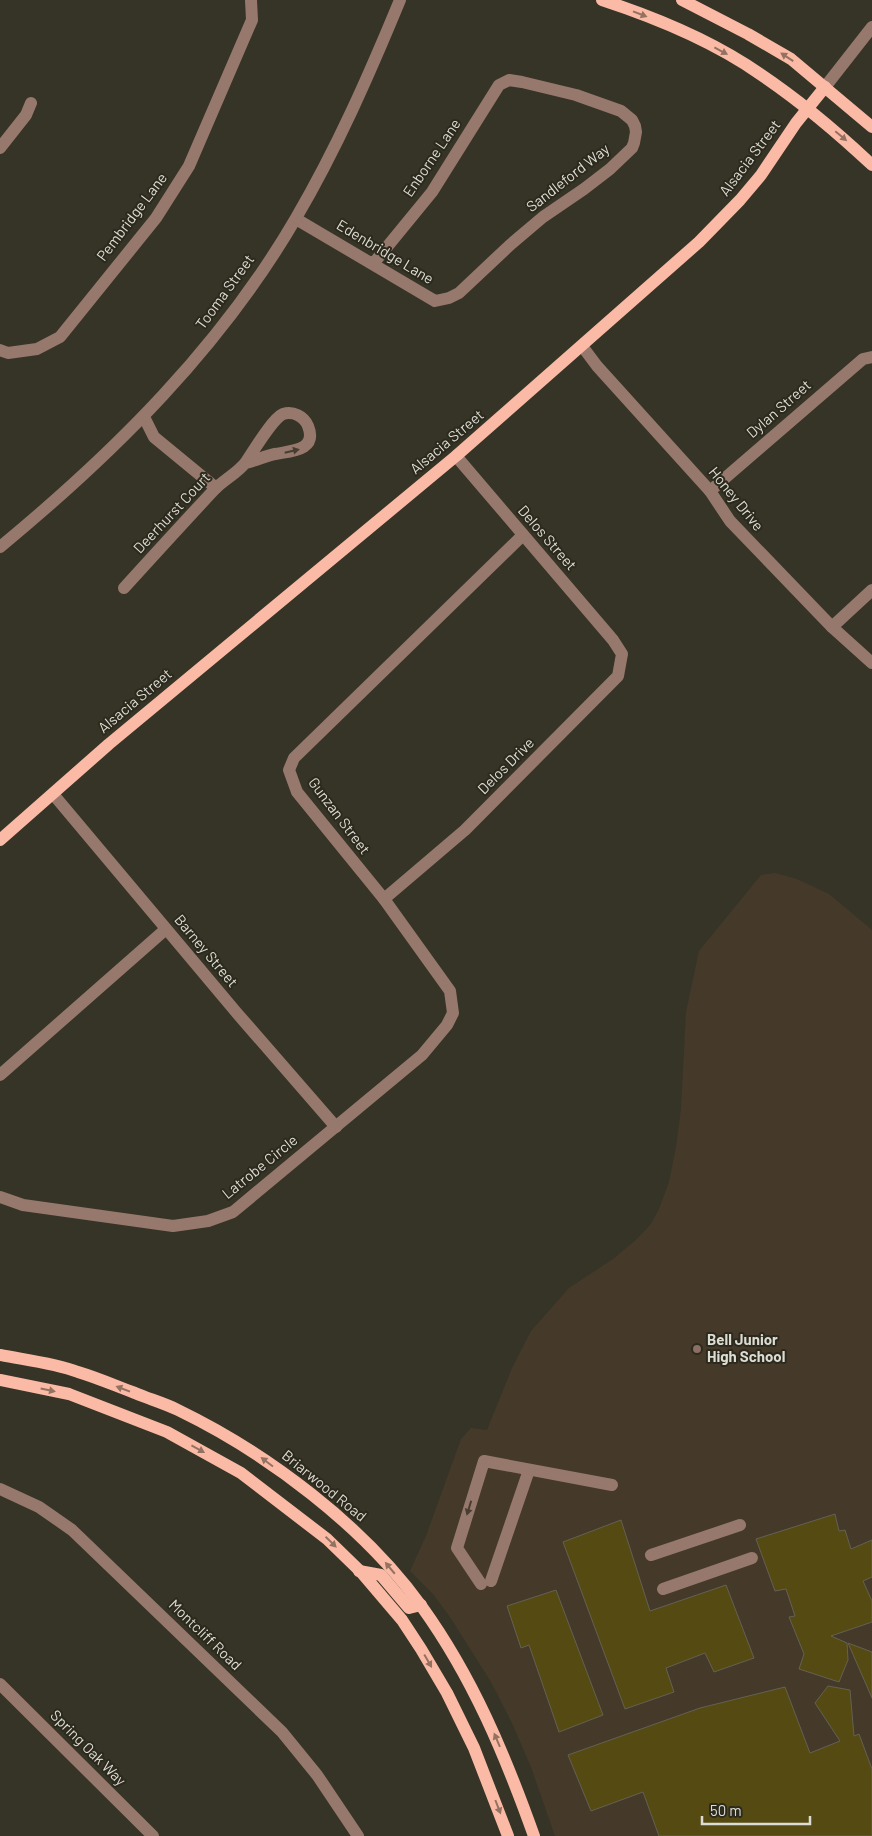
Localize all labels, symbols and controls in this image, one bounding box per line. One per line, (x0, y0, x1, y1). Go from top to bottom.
one-way arrow (633, 11, 647, 19)
one-way arrow (714, 46, 728, 55)
one-way arrow (780, 52, 793, 62)
street label: Enborne Lane (399, 115, 464, 200)
street label: Alsacia Street (715, 116, 784, 199)
one-way arrow (834, 130, 846, 142)
street label: Sandleford Way (522, 139, 612, 215)
street label: Pembridge Lane (92, 169, 170, 264)
street label: Edenbridge Lane (334, 215, 437, 287)
street label: Tooma Street (191, 251, 257, 332)
street label: Dylan Street (743, 375, 814, 441)
street label: Alsacia Street (406, 405, 487, 477)
one-way arrow (285, 447, 300, 455)
street label: Honey Drive (706, 463, 768, 534)
street label: Deerhurst Court (129, 468, 213, 557)
street label: Delos Street (515, 501, 581, 573)
street label: Alsacia Street (94, 664, 175, 736)
street label: Delos Drive (473, 733, 537, 797)
street label: Gunzan Street (305, 773, 375, 857)
street label: Barney Street (171, 910, 242, 990)
street label: Latrobe Circle (218, 1130, 301, 1202)
place label: Bell Junior High School (707, 1330, 785, 1365)
marker: Bell Junior High School (691, 1343, 703, 1355)
one-way arrow (115, 1385, 130, 1393)
one-way arrow (40, 1386, 56, 1394)
one-way arrow (191, 1445, 206, 1453)
street label: Briarwood Road (279, 1446, 371, 1525)
one-way arrow (260, 1457, 274, 1467)
one-way arrow (465, 1500, 473, 1515)
one-way arrow (324, 1536, 336, 1548)
one-way arrow (384, 1562, 395, 1575)
street label: Montcliff Road (166, 1595, 246, 1673)
one-way arrow (424, 1653, 432, 1668)
street label: Spring Oak Way (47, 1706, 130, 1789)
one-way arrow (493, 1733, 501, 1747)
scale bar (702, 1794, 810, 1826)
one-way arrow (494, 1800, 502, 1815)
text: 50 m (710, 1801, 742, 1819)

